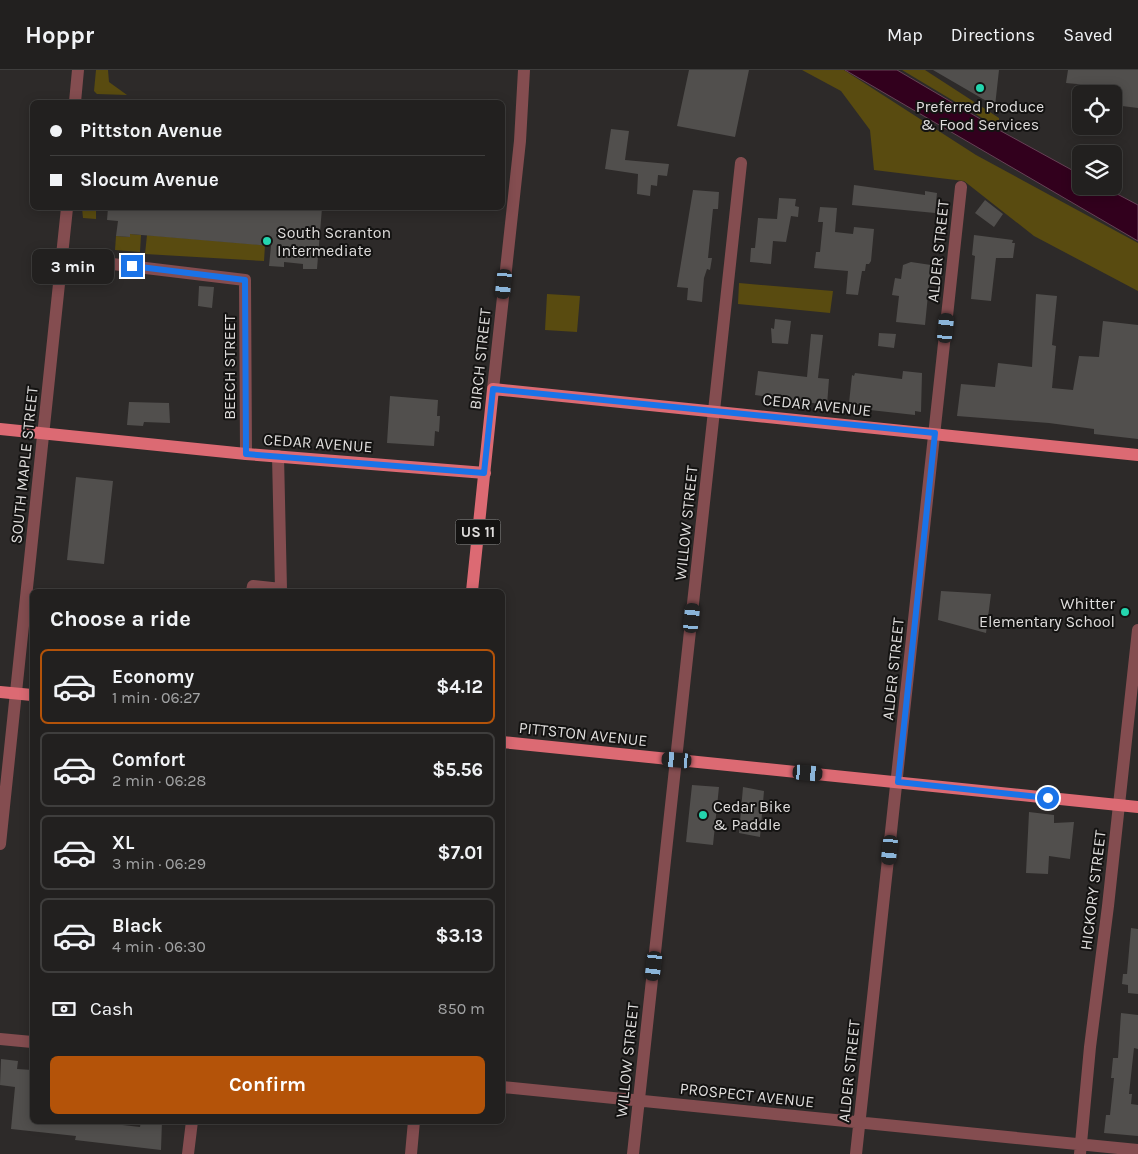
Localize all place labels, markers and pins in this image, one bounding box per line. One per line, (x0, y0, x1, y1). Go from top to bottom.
marker: Preferred Produce & Food Services (974, 82, 986, 94)
place label: Preferred Produce & Food Services (916, 97, 1044, 134)
place label: South Scranton Intermediate (277, 223, 391, 260)
marker: South Scranton Intermediate (261, 235, 273, 247)
place label: Whitter Elementary School (979, 594, 1115, 631)
marker: Whitter Elementary School (1119, 606, 1131, 618)
place label: Cedar Bike & Paddle (713, 797, 791, 834)
marker: Cedar Bike & Paddle (697, 809, 709, 821)

